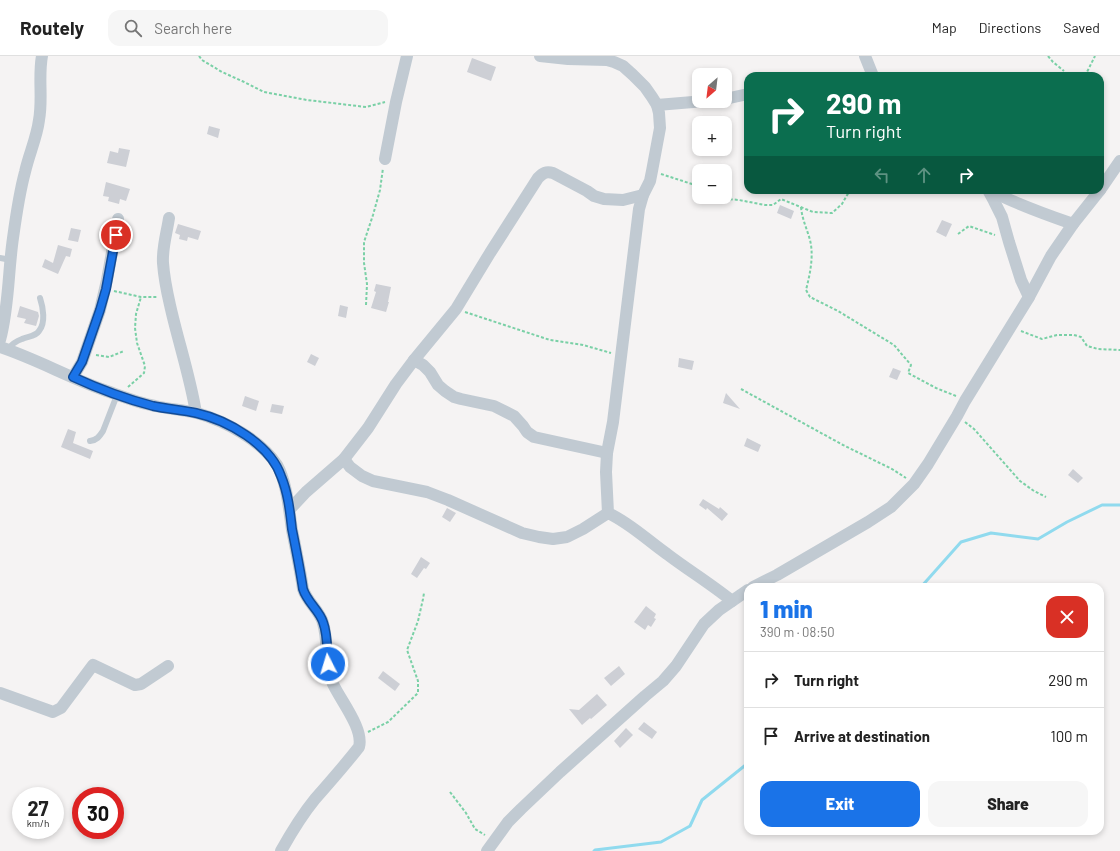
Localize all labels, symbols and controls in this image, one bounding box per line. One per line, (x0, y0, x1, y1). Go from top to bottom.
search box (108, 10, 388, 46)
text: Routely (20, 16, 84, 39)
icon: search (122, 17, 144, 39)
text: Search here (154, 19, 232, 37)
text: Map (932, 19, 957, 36)
text: Directions (979, 19, 1041, 36)
text: Saved (1063, 19, 1100, 36)
north arrow (692, 68, 732, 108)
map controls (692, 68, 732, 204)
text: 290 m (826, 86, 902, 120)
icon: right (760, 88, 812, 140)
button: + (692, 116, 732, 156)
text: Turn right (826, 120, 902, 142)
button: − (692, 164, 732, 204)
icon: left (871, 164, 893, 186)
icon: ahead (913, 164, 935, 186)
icon: right (955, 164, 977, 186)
pin (99, 218, 133, 252)
icon: arrive (105, 224, 127, 246)
text: 1 min (760, 594, 813, 623)
button: close (1046, 596, 1088, 638)
text: 390 m · 08:50 (760, 624, 835, 640)
position arrow (307, 643, 349, 685)
icon: right (760, 669, 782, 691)
text: Turn right (794, 671, 859, 689)
text: 290 m (1048, 671, 1088, 689)
icon: arrive (760, 725, 782, 747)
text: Arrive at destination (794, 727, 930, 745)
text: 100 m (1050, 727, 1088, 745)
button: Exit (760, 781, 920, 827)
button: Share (928, 781, 1088, 827)
speed limit sign: 30 (72, 787, 124, 839)
text: 27 (27, 796, 49, 820)
text: km/h (27, 817, 49, 829)

